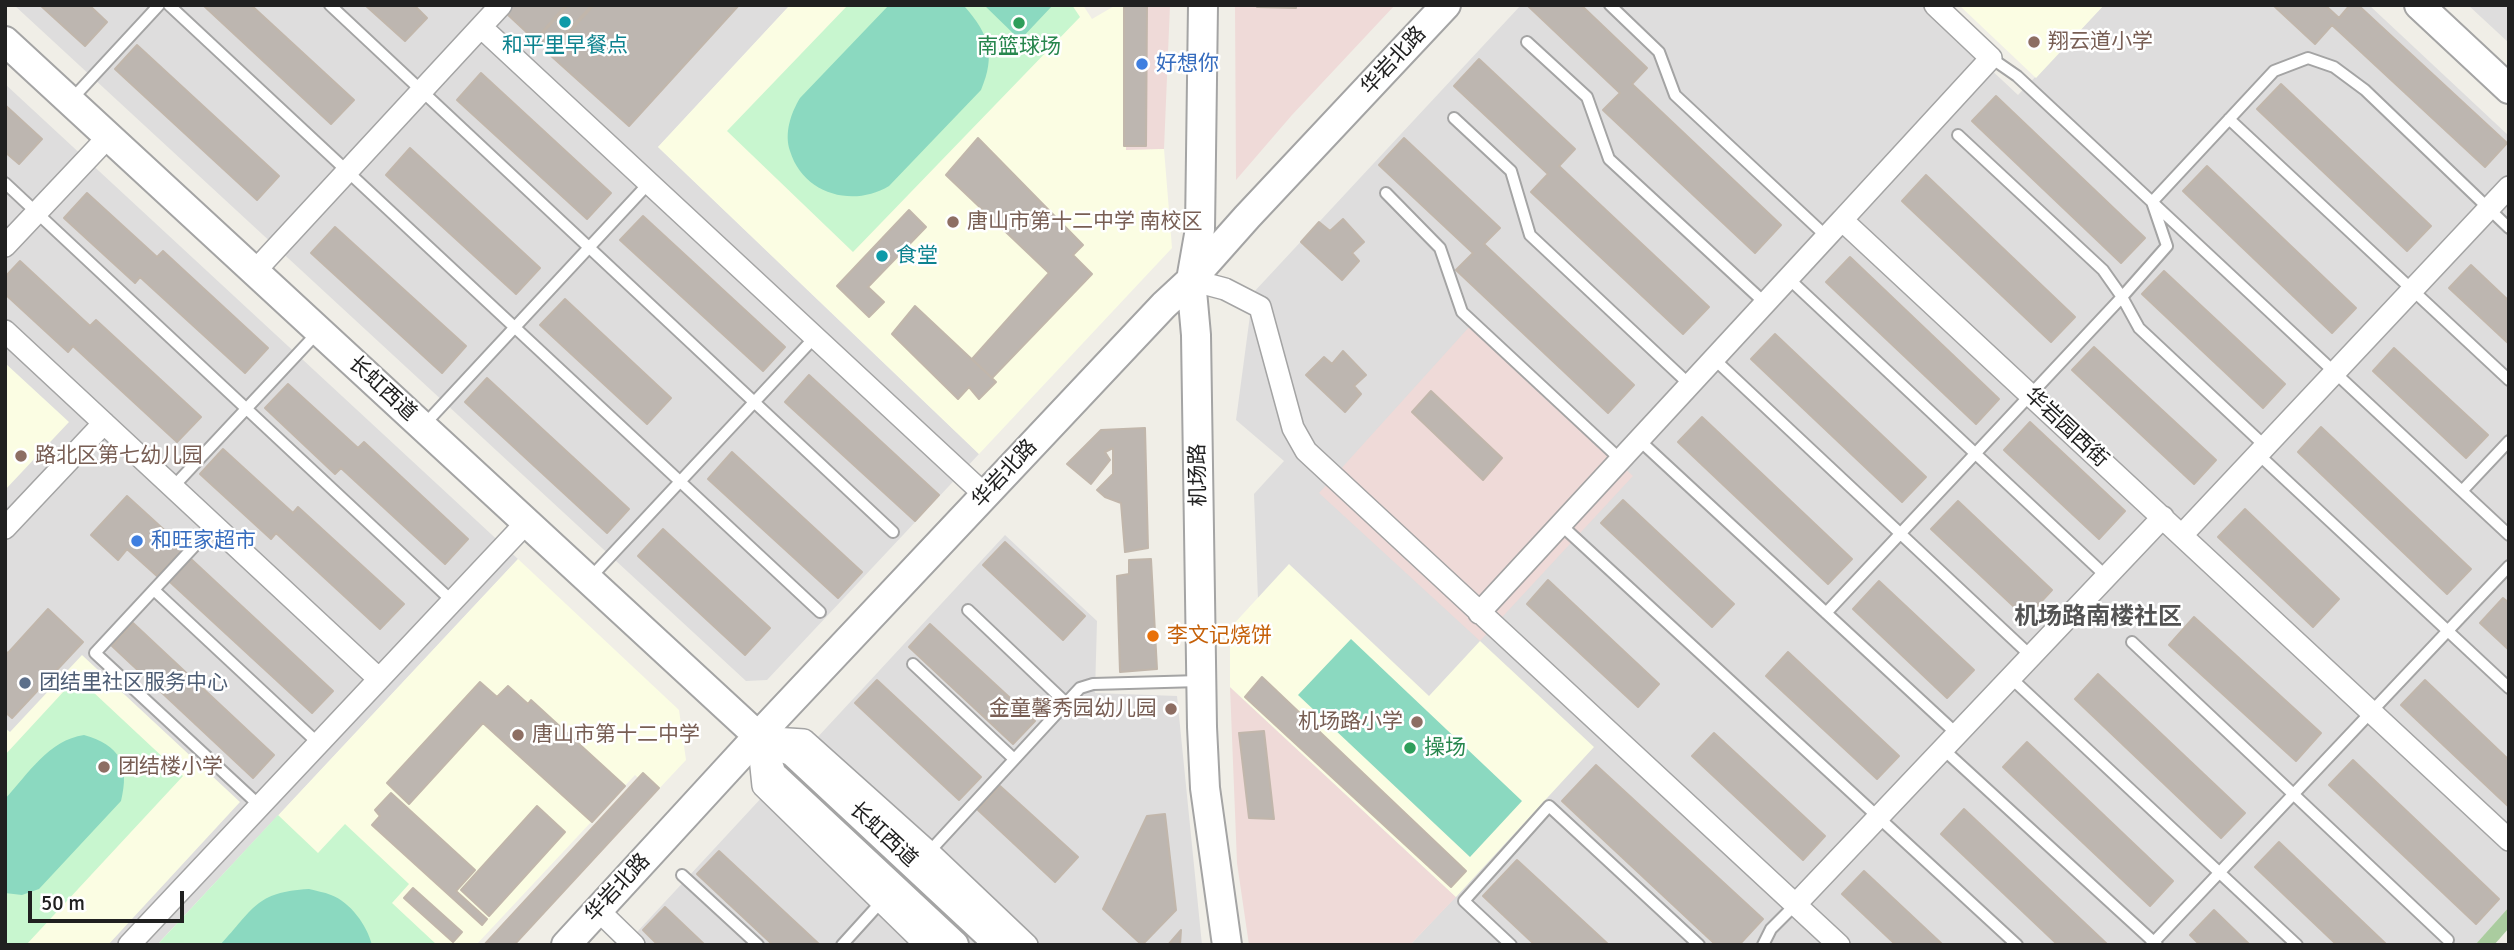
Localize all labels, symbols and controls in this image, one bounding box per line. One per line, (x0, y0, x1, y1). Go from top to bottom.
marker: 和平里早餐点 (557, 14, 573, 30)
marker: 南篮球场 (1011, 15, 1027, 31)
street label: 华岩北路 (1356, 22, 1432, 100)
place label: 翔云道小学 (2048, 29, 2153, 55)
place label: 和平里早餐点 (502, 33, 628, 59)
place label: 南篮球场 (977, 34, 1061, 60)
marker: 翔云道小学 (2026, 34, 2042, 50)
place label: 好想你 (1156, 51, 1219, 77)
marker: 好想你 (1134, 56, 1150, 72)
place label: 唐山市第十二中学 南校区 (967, 209, 1203, 235)
marker: 唐山市第十二中学 南校区 (945, 214, 961, 230)
place label: 食堂 (896, 243, 938, 269)
marker: 食堂 (874, 248, 890, 264)
street label: 长虹西道 (343, 351, 421, 427)
street label: 华岩园西街 (2019, 383, 2113, 473)
street label: 华岩北路 (967, 435, 1043, 513)
place label: 路北区第七幼儿园 (35, 443, 203, 469)
street label: 机场路 (1186, 443, 1212, 507)
marker: 路北区第七幼儿园 (13, 448, 29, 464)
place label: 和旺家超市 (151, 528, 256, 554)
marker: 和旺家超市 (129, 533, 145, 549)
district label: 机场路南楼社区 (2014, 604, 2182, 632)
place label: 李文记烧饼 (1167, 623, 1272, 649)
marker: 李文记烧饼 (1145, 628, 1161, 644)
place label: 团结里社区服务中心 (39, 670, 228, 696)
marker: 团结里社区服务中心 (17, 675, 33, 691)
place label: 金童馨秀园幼儿园 (989, 696, 1157, 722)
marker: 金童馨秀园幼儿园 (1163, 701, 1179, 717)
place label: 机场路小学 (1298, 709, 1403, 735)
marker: 机场路小学 (1409, 714, 1425, 730)
place label: 唐山市第十二中学 (532, 722, 700, 748)
marker: 唐山市第十二中学 (510, 727, 526, 743)
place label: 操场 (1424, 735, 1466, 761)
marker: 操场 (1402, 740, 1418, 756)
place label: 团结楼小学 (118, 754, 223, 780)
marker: 团结楼小学 (96, 759, 112, 775)
street label: 长虹西道 (844, 797, 922, 873)
street label: 华岩北路 (580, 849, 656, 927)
scale bar (32, 876, 187, 920)
text: 50 m (41, 890, 85, 916)

